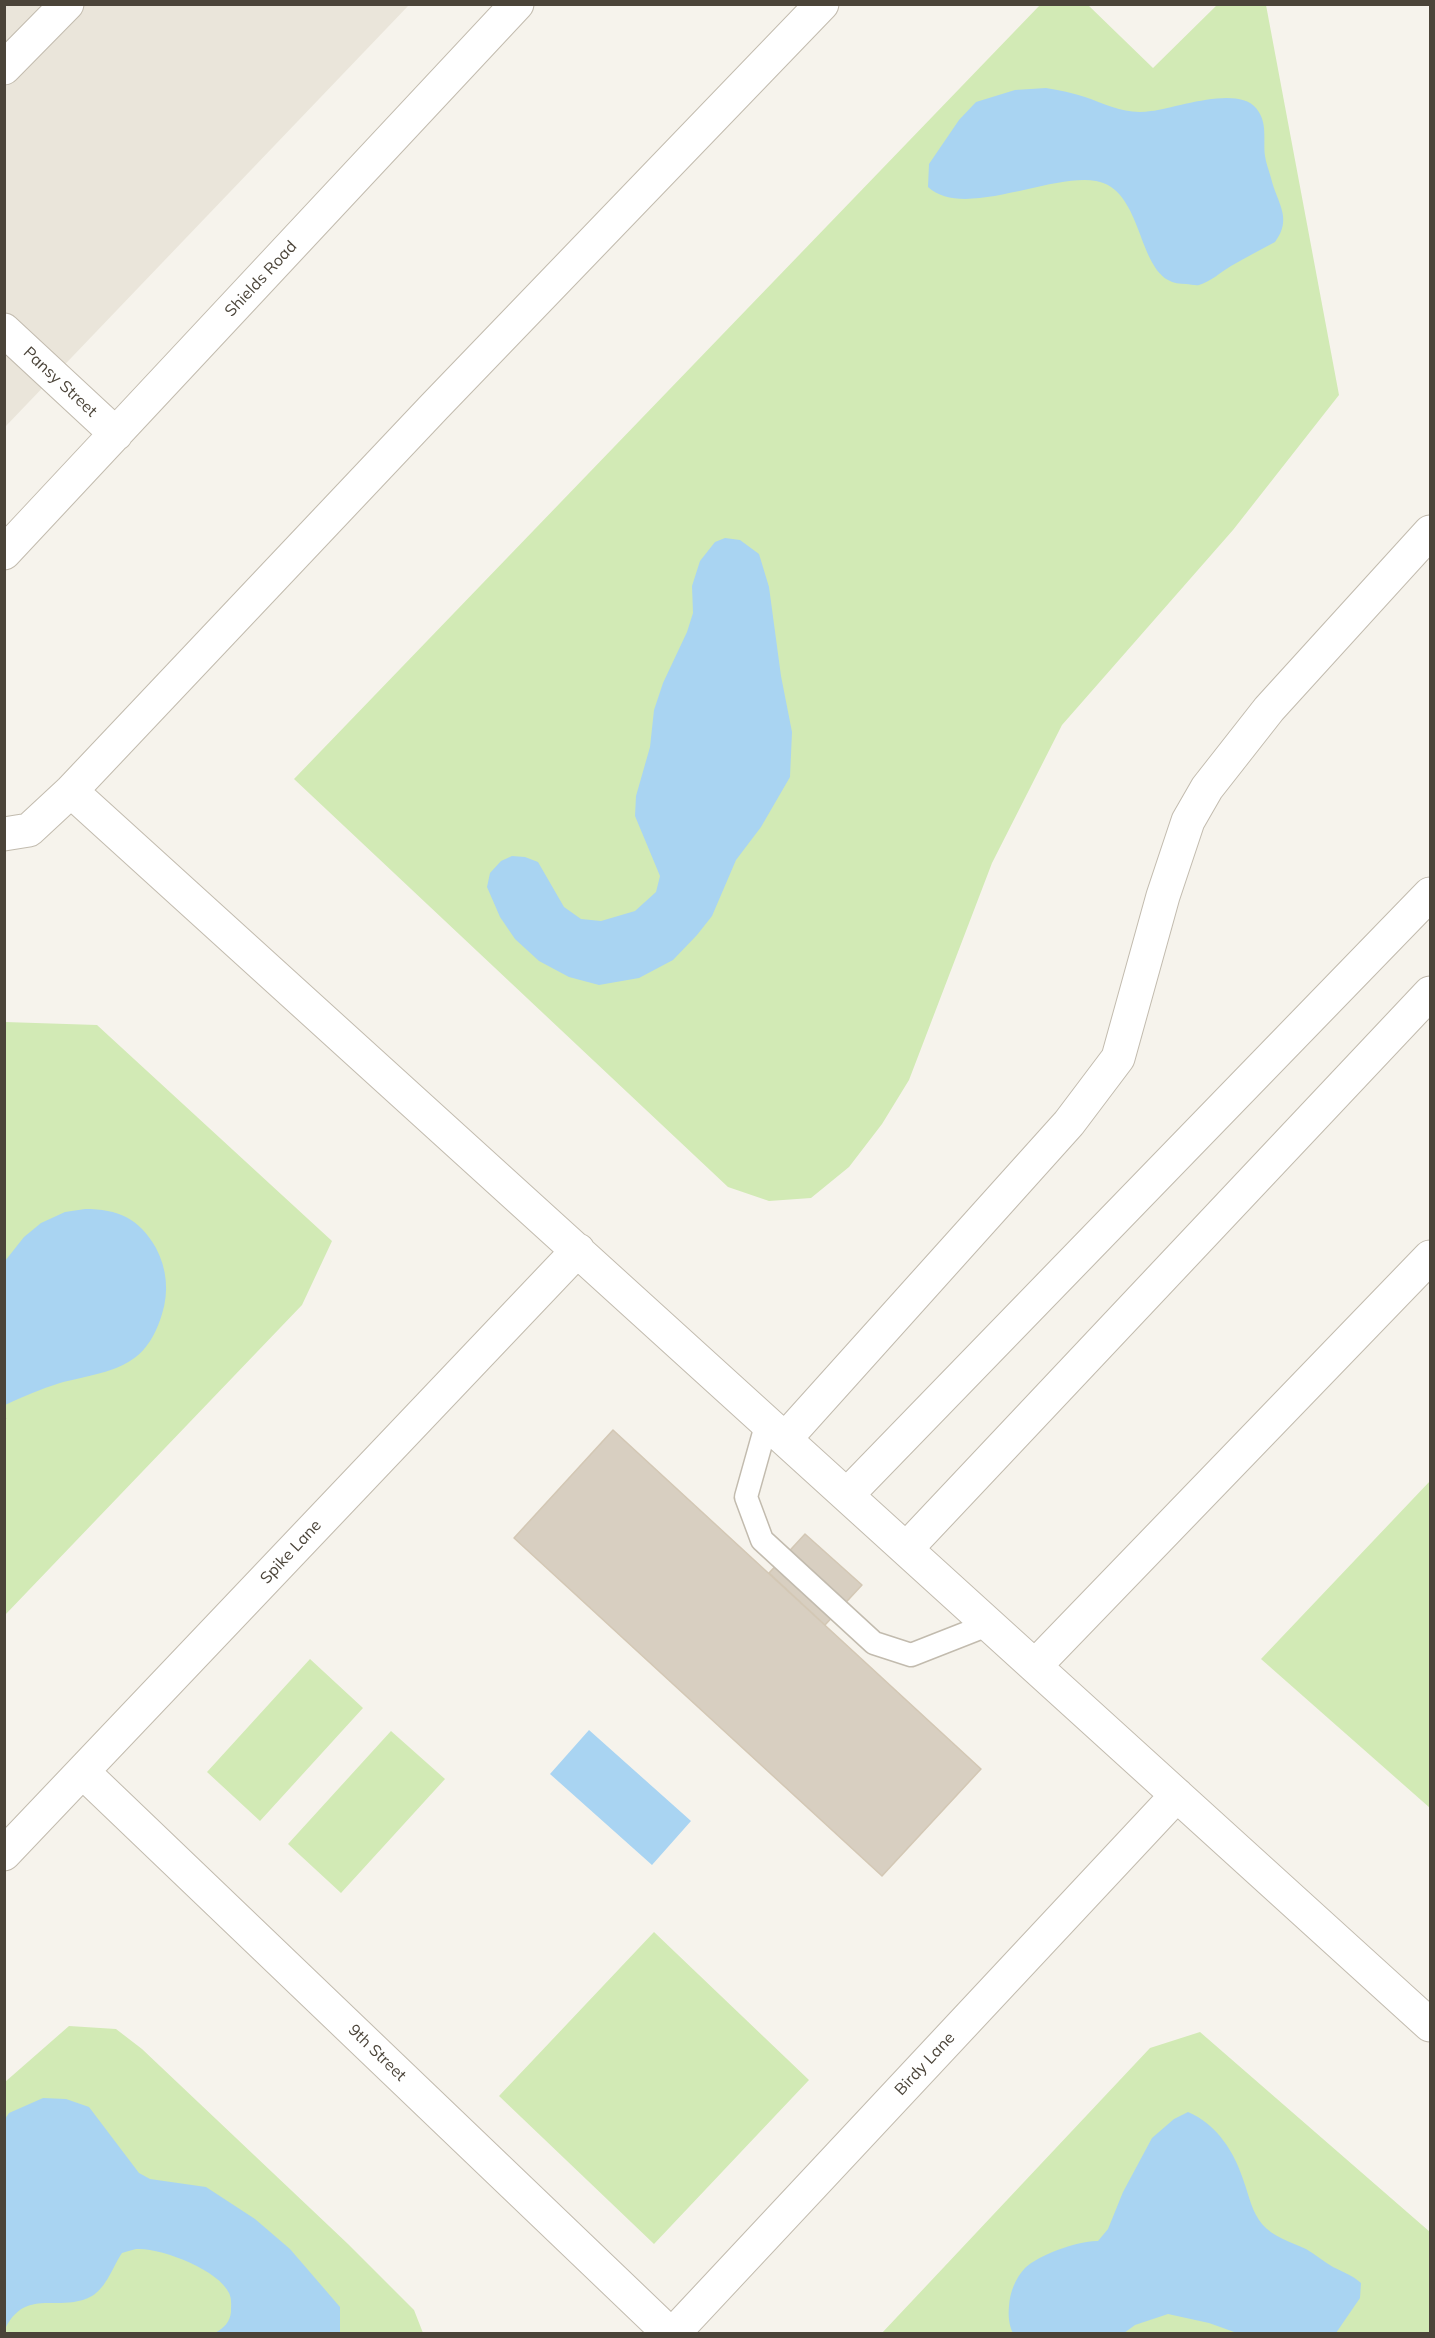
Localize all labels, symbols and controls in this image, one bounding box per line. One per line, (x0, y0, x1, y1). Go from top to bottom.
street label: Shields Road (221, 237, 301, 321)
street label: Pansy Street (19, 343, 101, 421)
street label: Spike Lane (256, 1516, 326, 1588)
street label: 9th Street (344, 2021, 410, 2085)
street label: Birdy Lane (891, 2029, 959, 2099)

